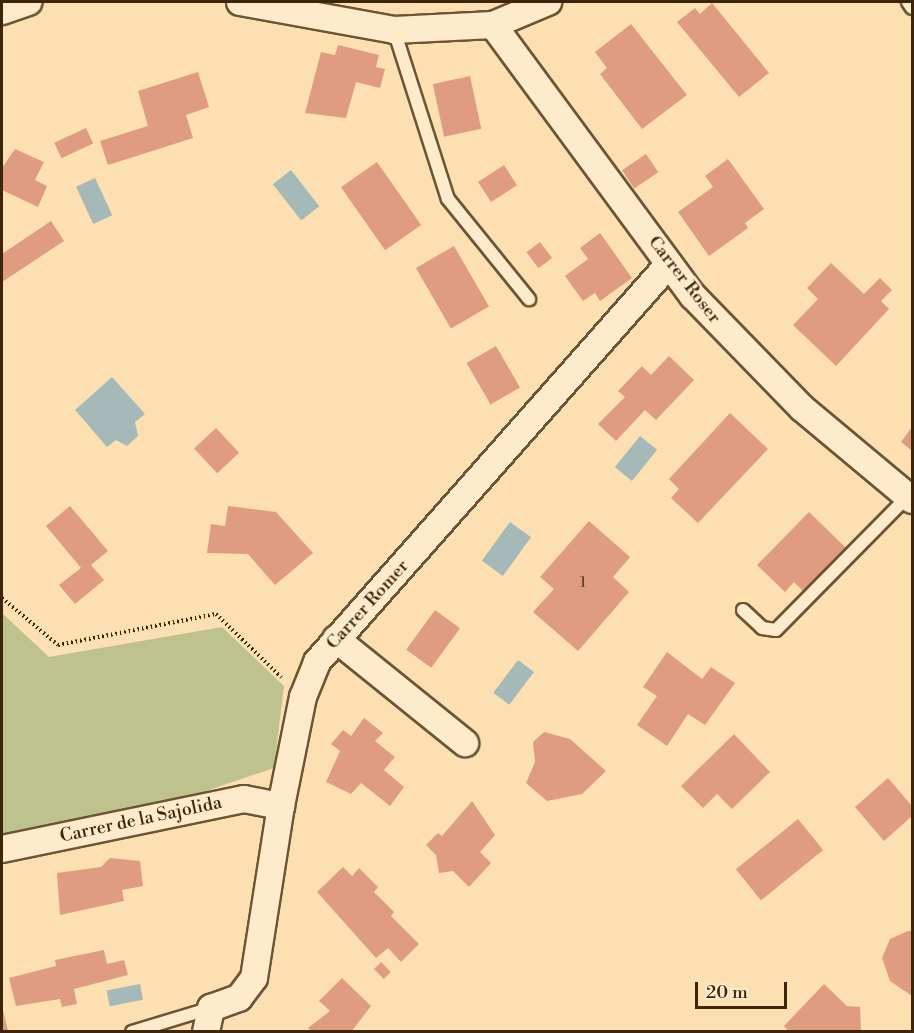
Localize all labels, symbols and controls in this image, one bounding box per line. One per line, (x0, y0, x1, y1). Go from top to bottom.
street label: Carrer Roser (643, 232, 725, 328)
street label: Carrer Romer (322, 556, 414, 654)
house number: 1 (580, 574, 586, 592)
street label: Carrer de la Sajolida (58, 792, 224, 848)
scale bar (698, 970, 790, 1008)
text: 20 m (706, 981, 748, 1004)

